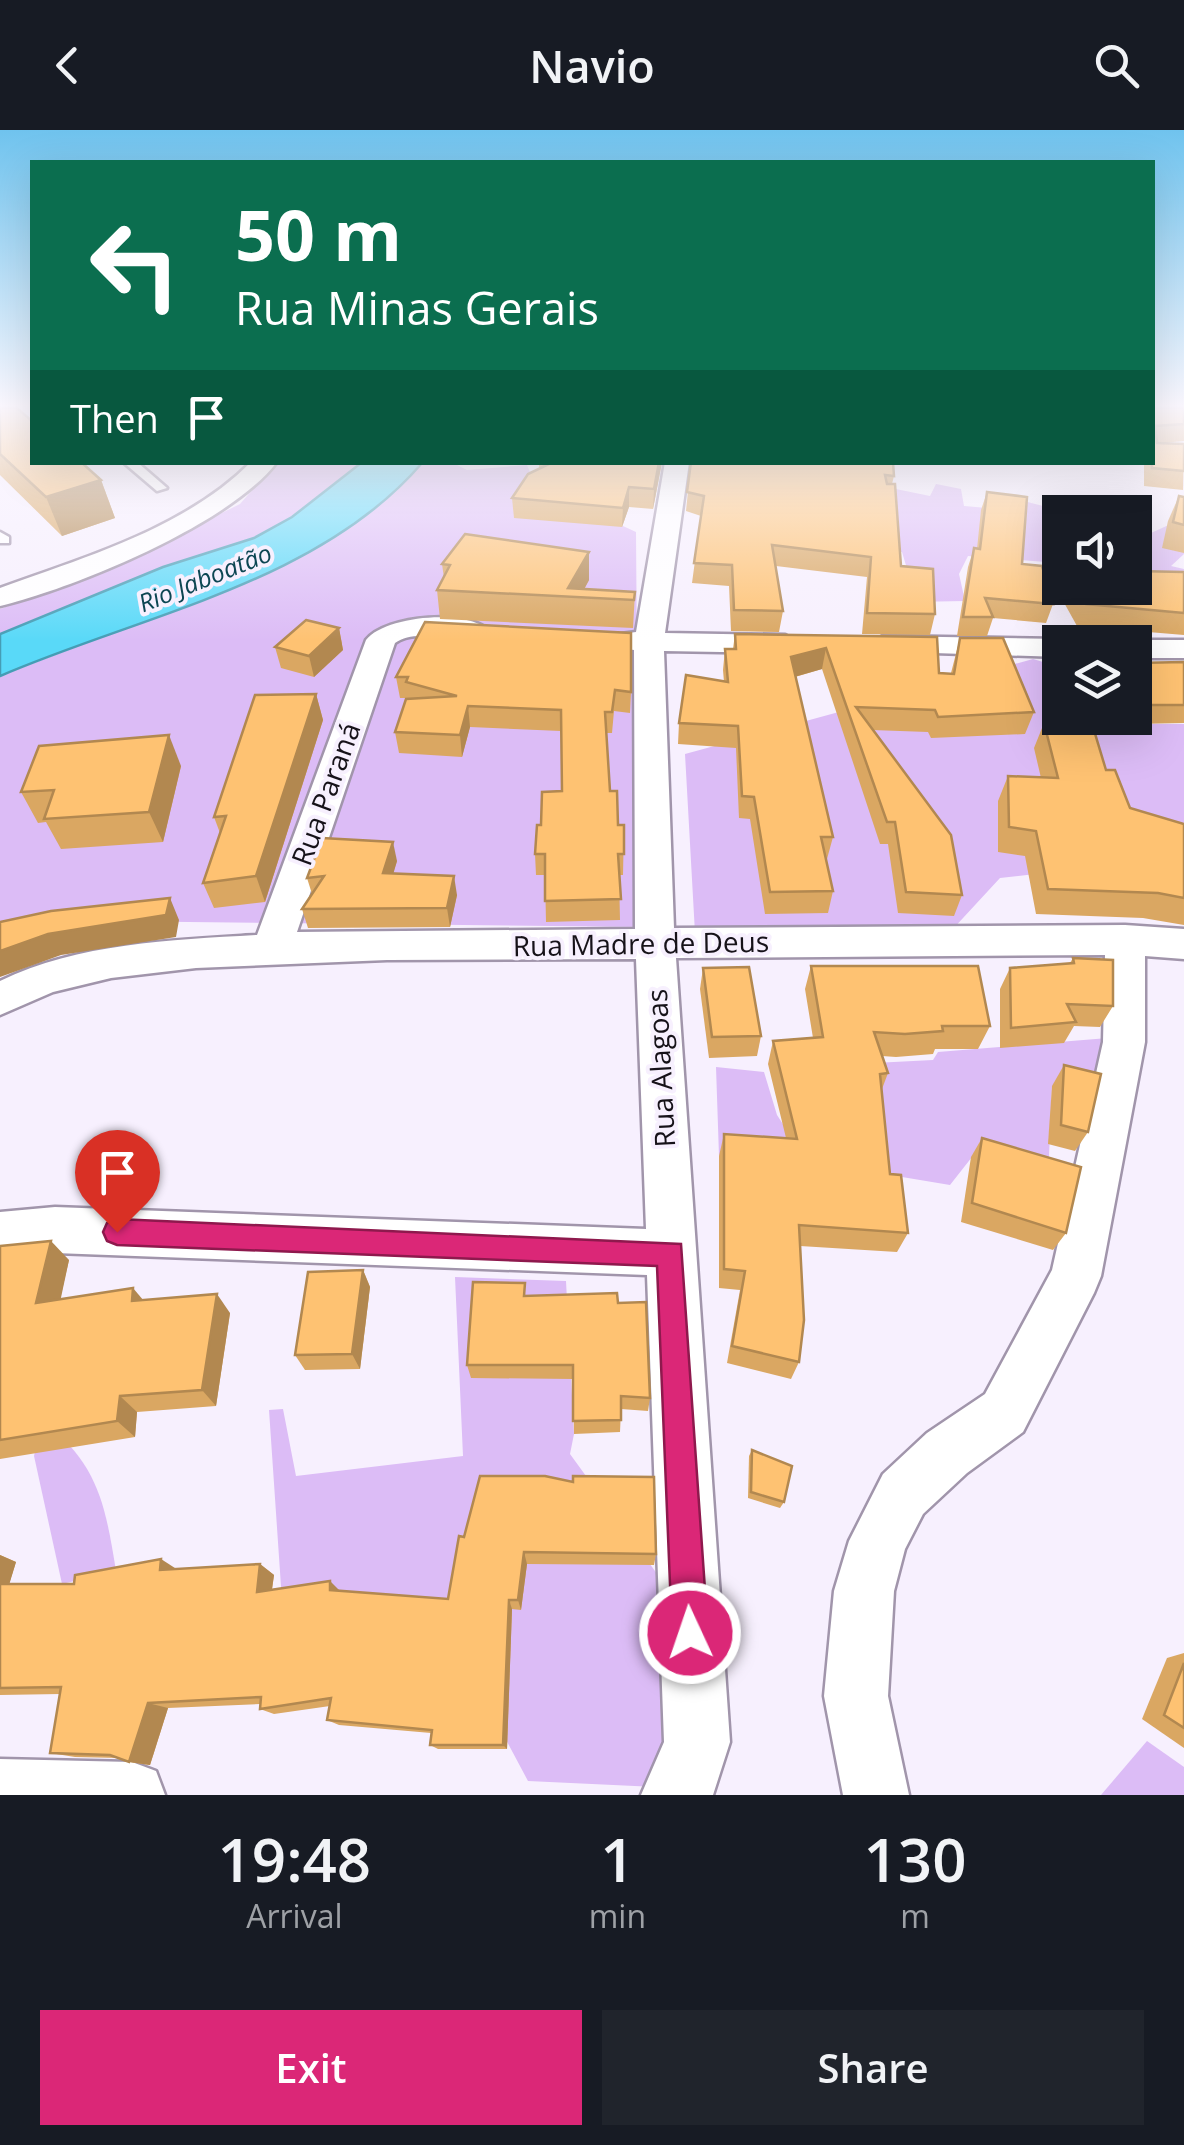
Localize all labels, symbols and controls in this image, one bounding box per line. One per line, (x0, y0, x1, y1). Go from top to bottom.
text: Navio (529, 35, 655, 96)
icon: back (40, 38, 95, 93)
icon: search (1089, 38, 1144, 93)
text: 50 m (235, 186, 402, 282)
icon: left (70, 200, 200, 330)
text: Rua Minas Gerais (235, 277, 599, 338)
icon: arrive (179, 390, 234, 445)
text: Then (70, 392, 159, 444)
map controls (1042, 495, 1152, 735)
button: sound (1042, 495, 1152, 605)
water label: Rio Jaboatão (133, 535, 276, 619)
button: layers (1042, 625, 1152, 735)
street label: Rua Paraná (282, 717, 368, 870)
street label: Rua Madre de Deus (513, 922, 769, 964)
street label: Rua Alagoas (637, 988, 683, 1148)
pin (75, 1130, 160, 1233)
icon: arrive (90, 1145, 145, 1200)
position arrow (638, 1581, 742, 1685)
text: 19:48 (218, 1818, 371, 1900)
text: 1 (600, 1818, 635, 1900)
text: 130 (864, 1818, 966, 1900)
text: Arrival (246, 1894, 343, 1937)
text: min (589, 1894, 646, 1937)
text: m (900, 1894, 930, 1937)
button: Exit (40, 2010, 582, 2125)
button: Share (602, 2010, 1144, 2125)

